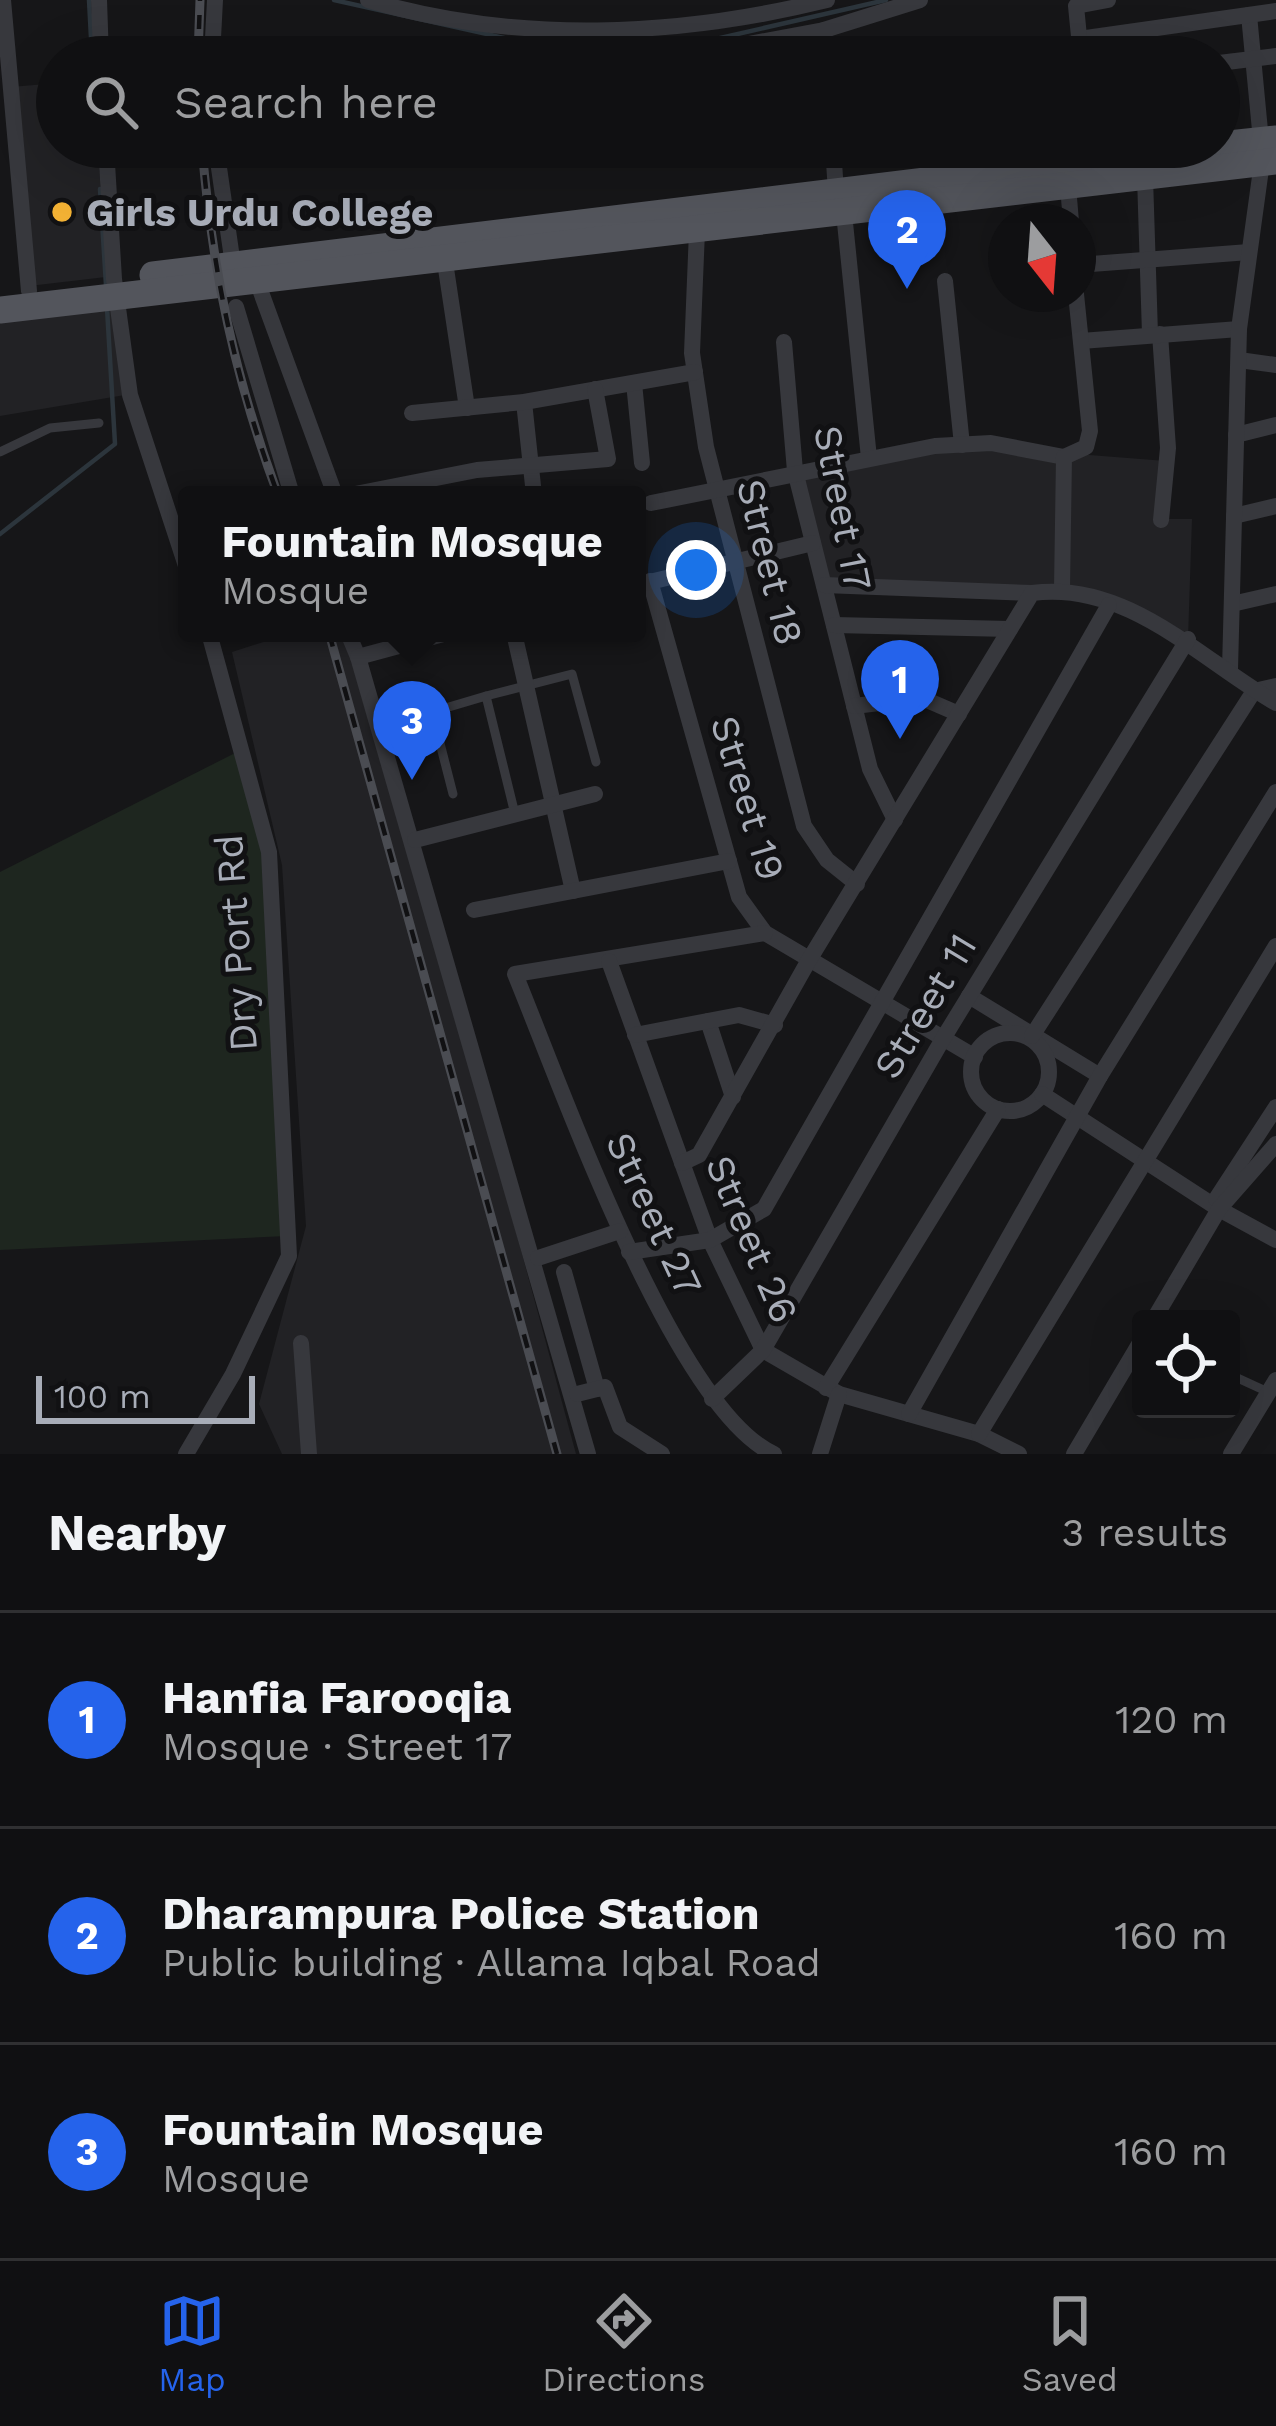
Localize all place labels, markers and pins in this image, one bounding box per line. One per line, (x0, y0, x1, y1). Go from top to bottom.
place label: Girls Urdu College (86, 190, 433, 235)
pin: 2 (868, 190, 946, 289)
marker: Girls Urdu College (49, 199, 75, 225)
pin: 1 (861, 640, 939, 739)
pin: 3 (373, 681, 451, 780)

